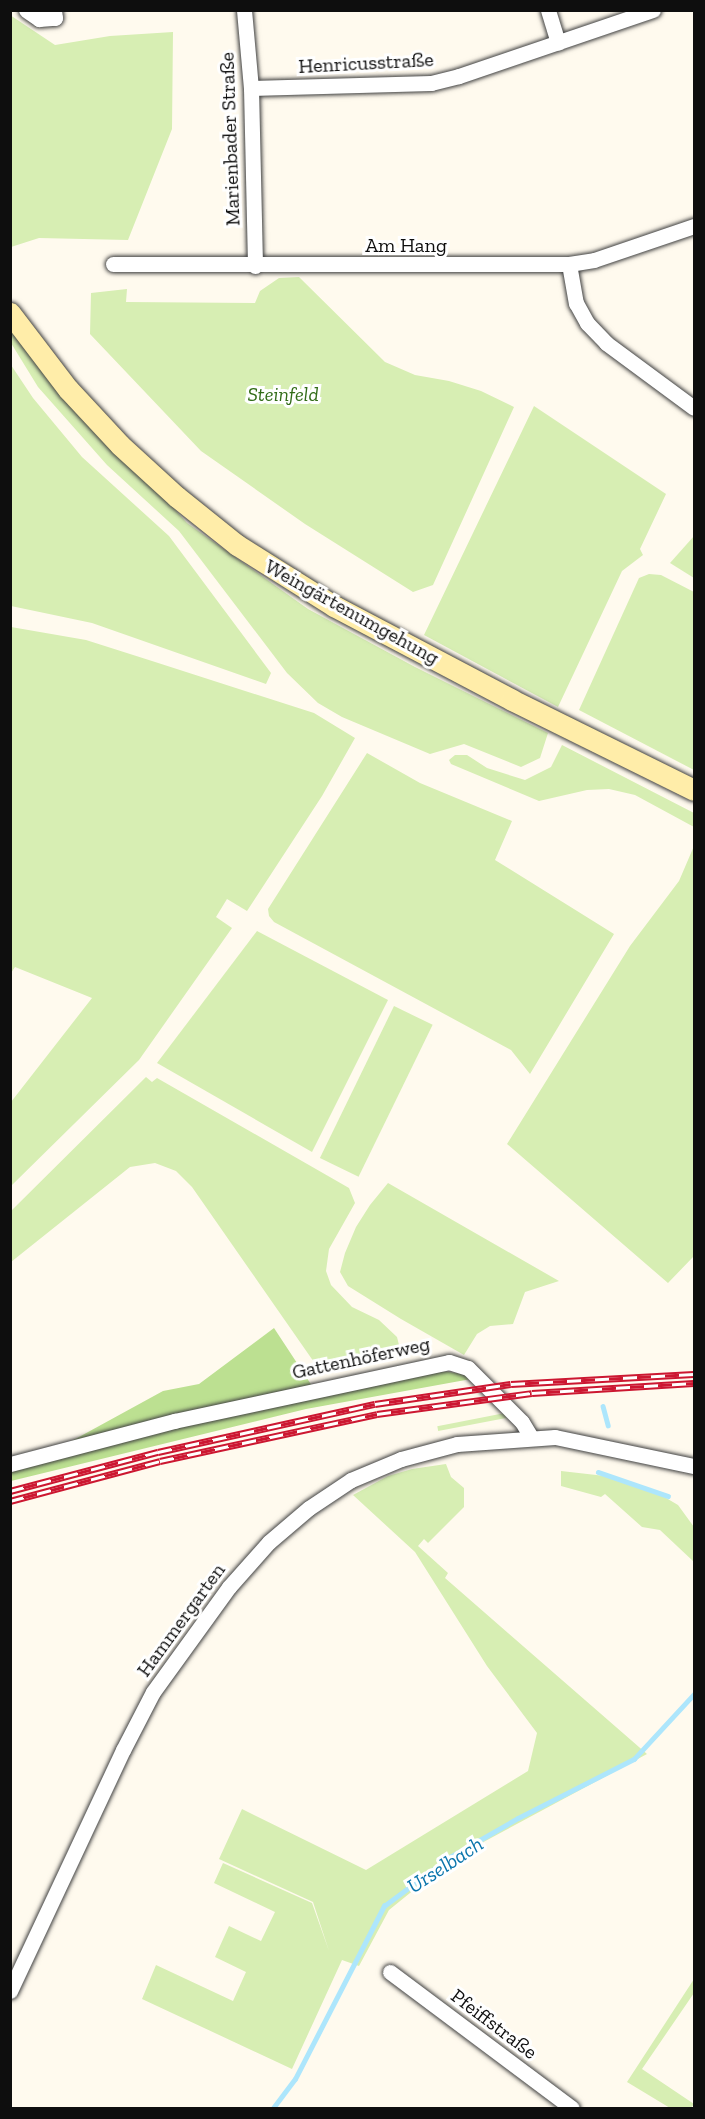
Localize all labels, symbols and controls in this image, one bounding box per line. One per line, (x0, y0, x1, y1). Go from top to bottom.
street label: Henricusstraße (298, 47, 434, 79)
street label: Marienbader Straße (215, 52, 245, 226)
street label: Am Hang (365, 233, 447, 257)
park label: Steinfeld (247, 382, 319, 406)
street label: Weingärtenumgehung (261, 554, 443, 670)
street label: Gattenhöferweg (290, 1332, 432, 1384)
street label: Hammergarten (132, 1559, 230, 1681)
water label: Urselbach (402, 1831, 488, 1899)
street label: Pfeiffstraße (446, 1984, 542, 2064)

